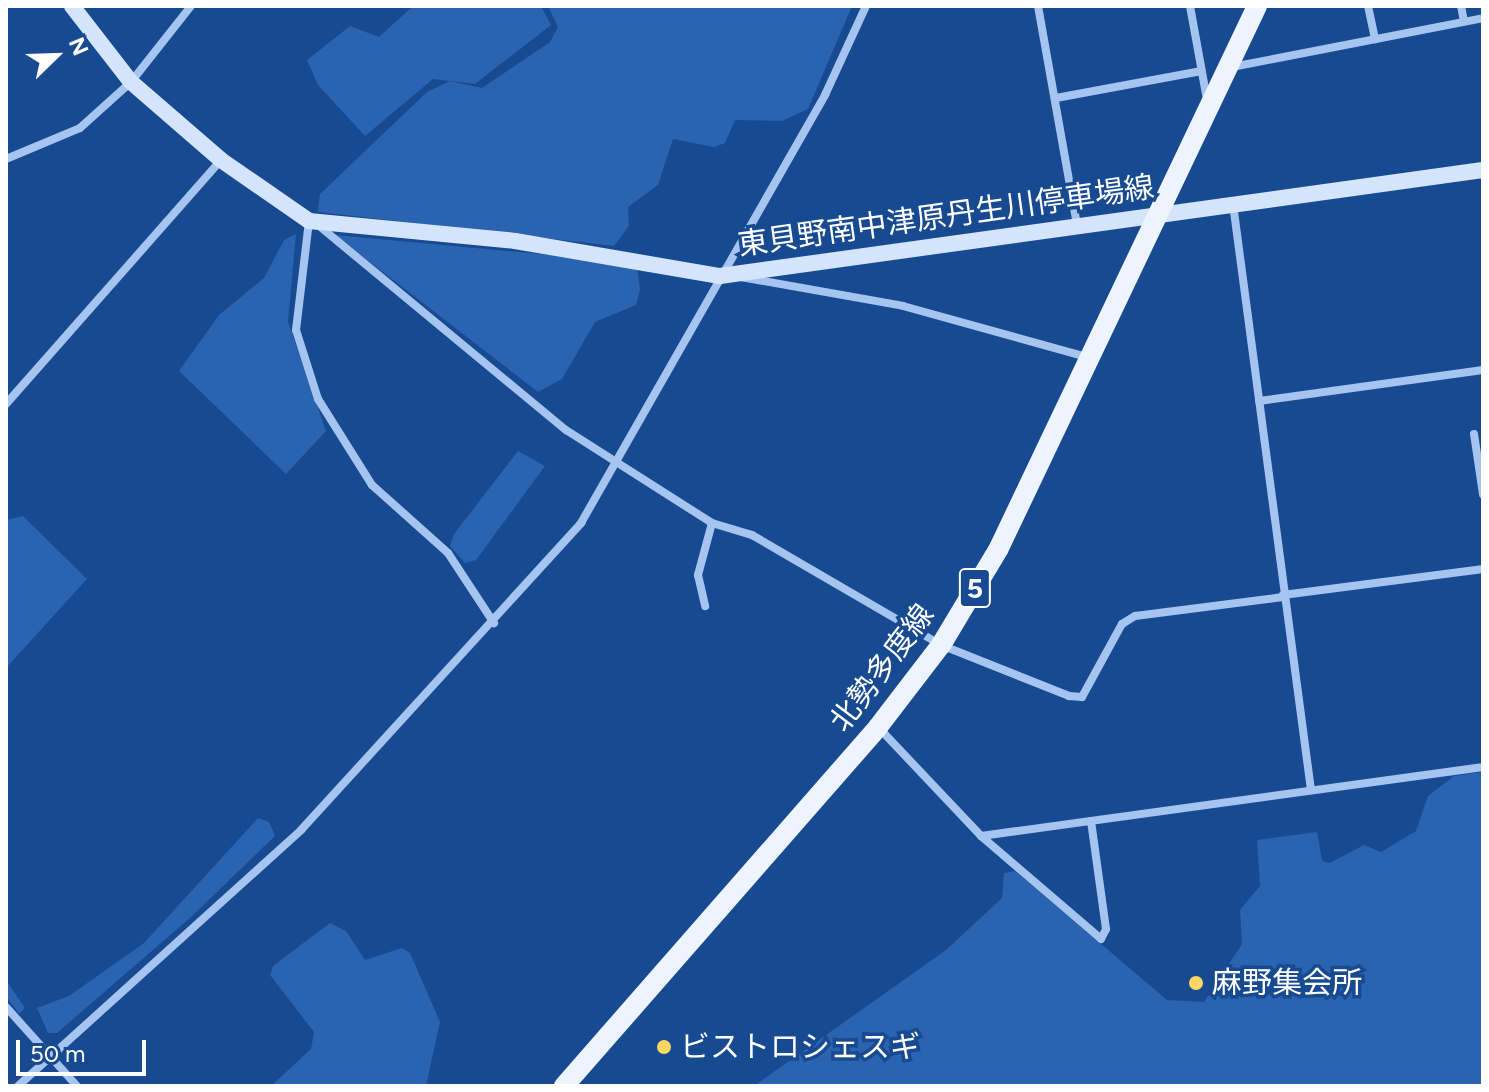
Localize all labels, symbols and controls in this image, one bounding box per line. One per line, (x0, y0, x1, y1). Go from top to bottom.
north arrow (16, 16, 96, 96)
text: N (63, 33, 94, 60)
street label: 東貝野南中津原丹生川停車場線 (736, 169, 1156, 263)
road number: 5 (957, 564, 993, 612)
street label: 北勢多度線 (822, 597, 942, 739)
place label: 麻野集会所 (1212, 965, 1362, 1001)
marker: 麻野集会所 (1187, 974, 1205, 992)
scale bar (20, 1024, 150, 1074)
place label: ビストロシェスギ (680, 1029, 920, 1065)
marker: ビストロシェスギ (655, 1038, 673, 1056)
text: 50 m (30, 1039, 86, 1068)

